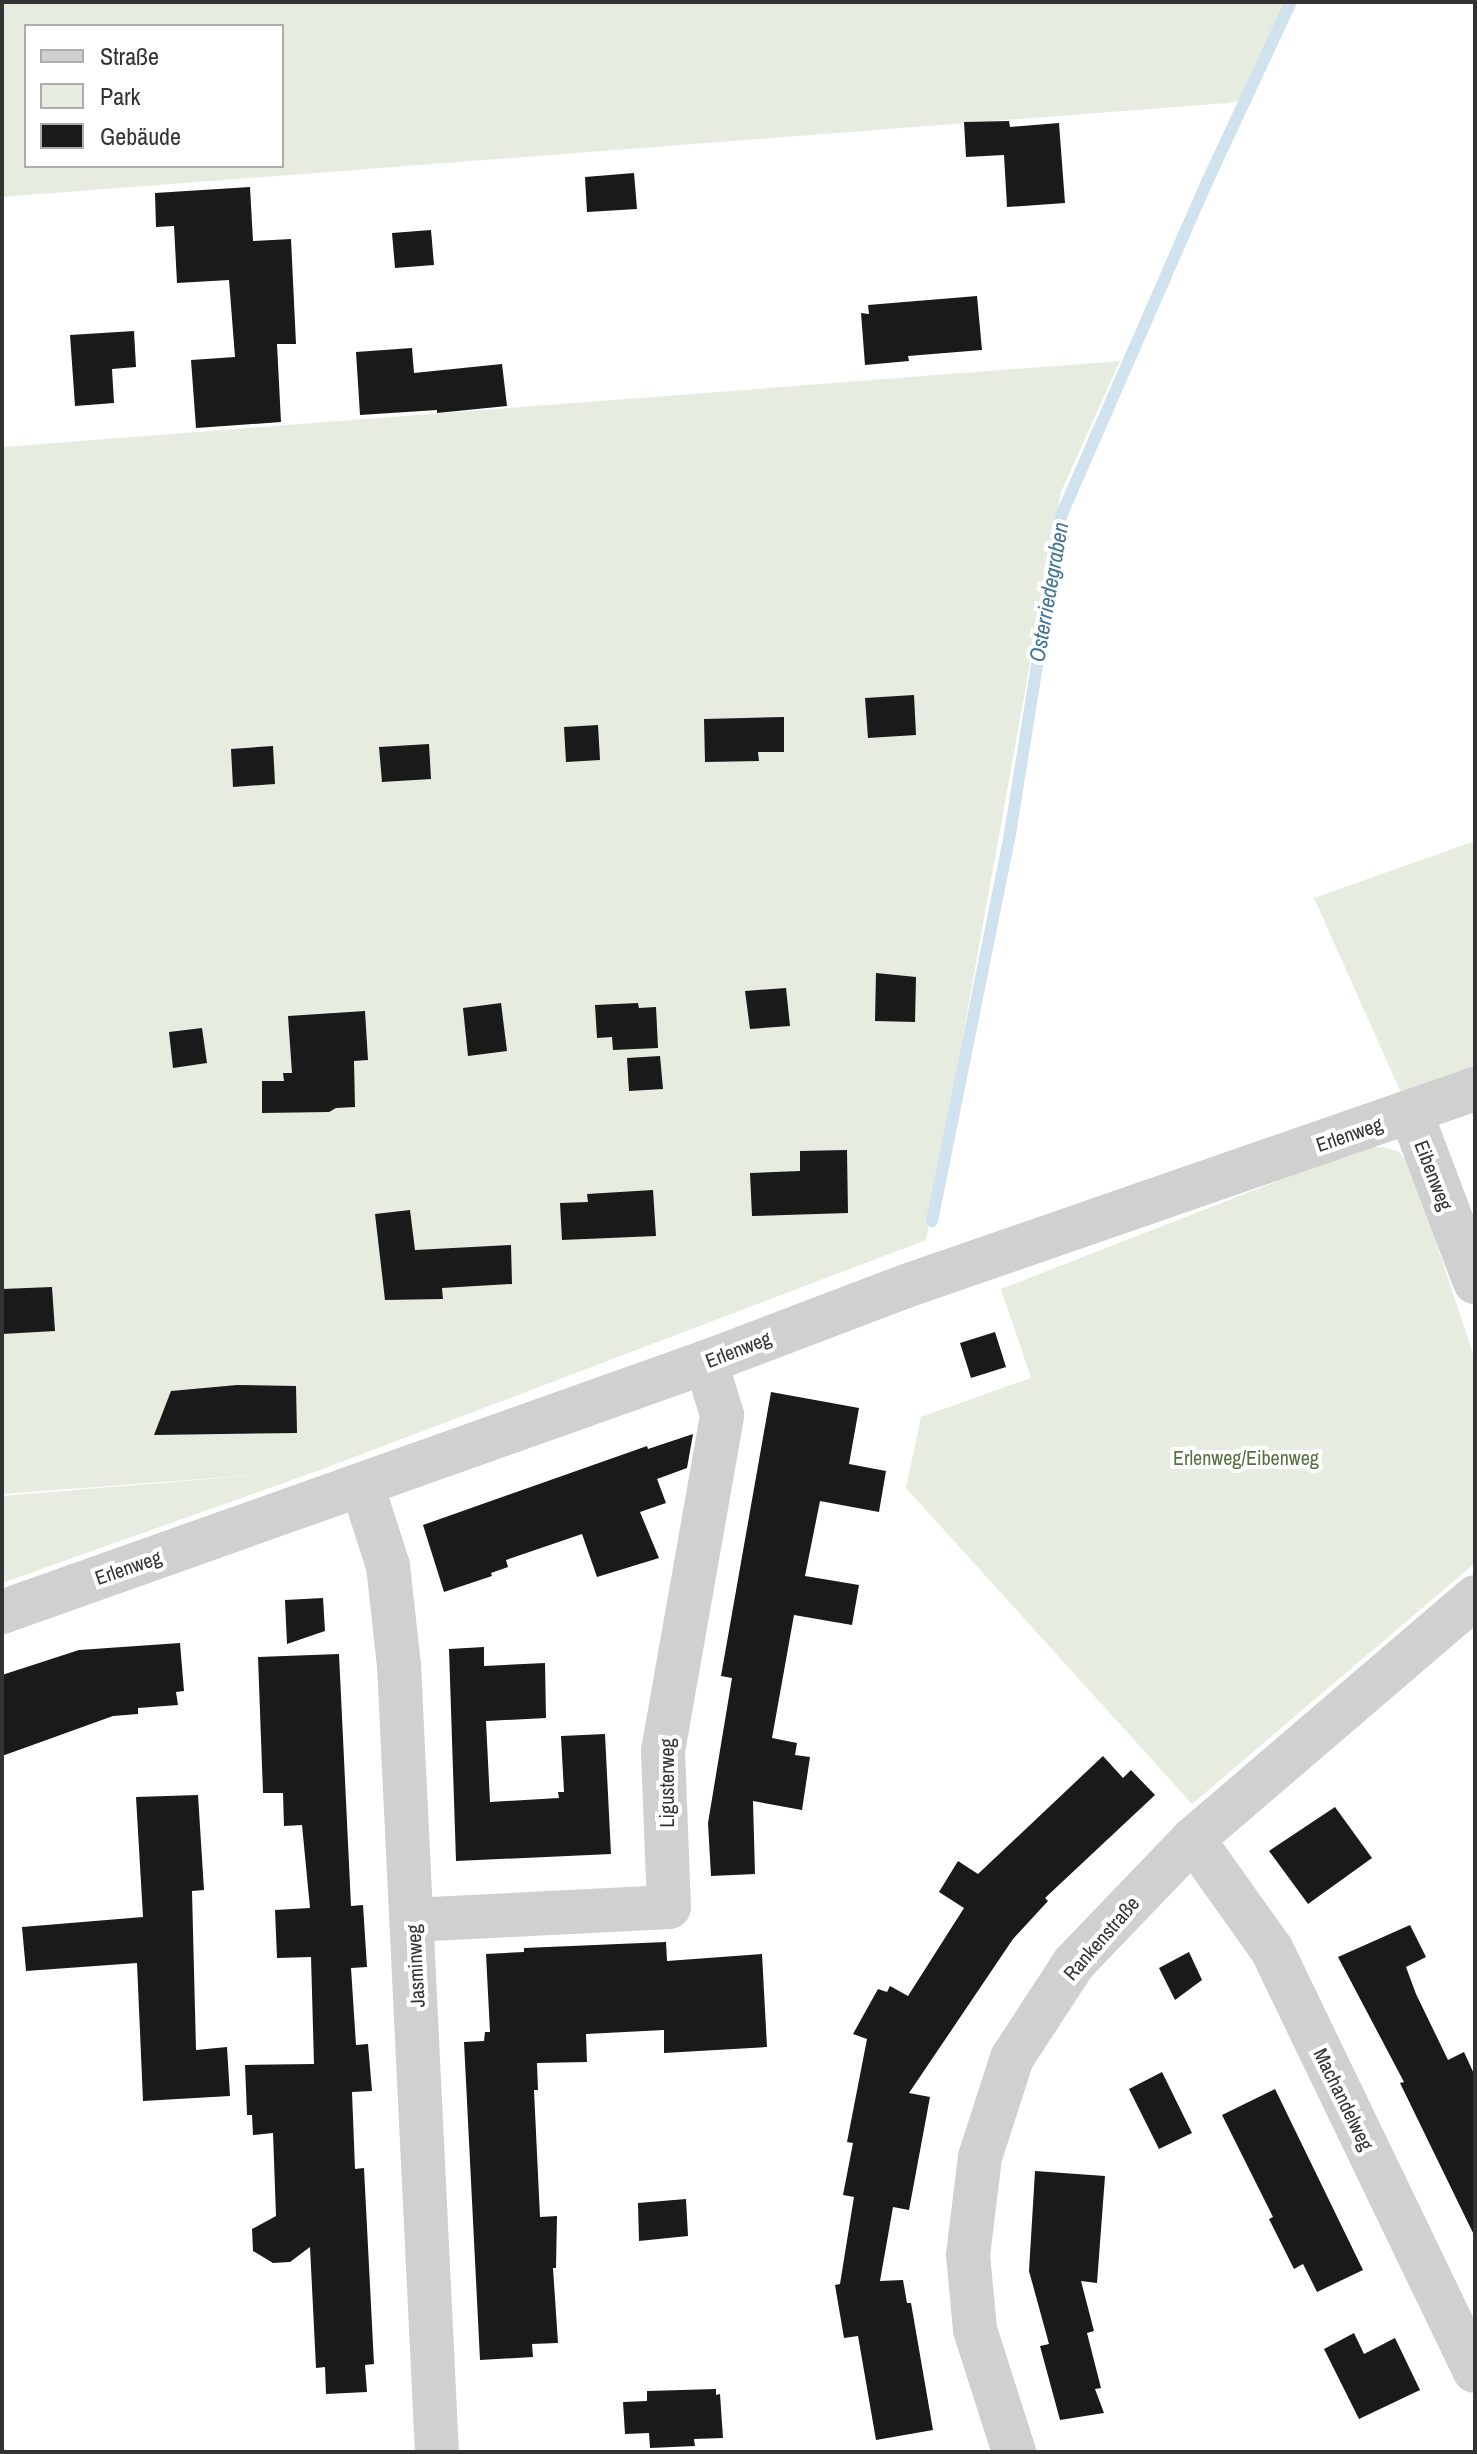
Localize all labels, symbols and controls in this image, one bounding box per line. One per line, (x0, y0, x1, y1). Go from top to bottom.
legend (24, 24, 284, 168)
text: Straße (100, 40, 159, 72)
text: Park (100, 80, 140, 112)
text: Gebäude (100, 120, 181, 152)
water label: Osterriedegraben (1024, 520, 1074, 664)
street label: Erlenweg (1313, 1112, 1385, 1156)
street label: Eibenweg (1410, 1137, 1458, 1213)
street label: Erlenweg (702, 1326, 774, 1372)
park label: Erlenweg/Eibenweg (1173, 1445, 1319, 1469)
street label: Erlenweg (92, 1545, 164, 1589)
street label: Ligusterweg (654, 1738, 678, 1828)
street label: Rankenstraße (1058, 1891, 1144, 1985)
street label: Jasminweg (401, 1924, 429, 2008)
street label: Machandelweg (1309, 2044, 1379, 2154)

